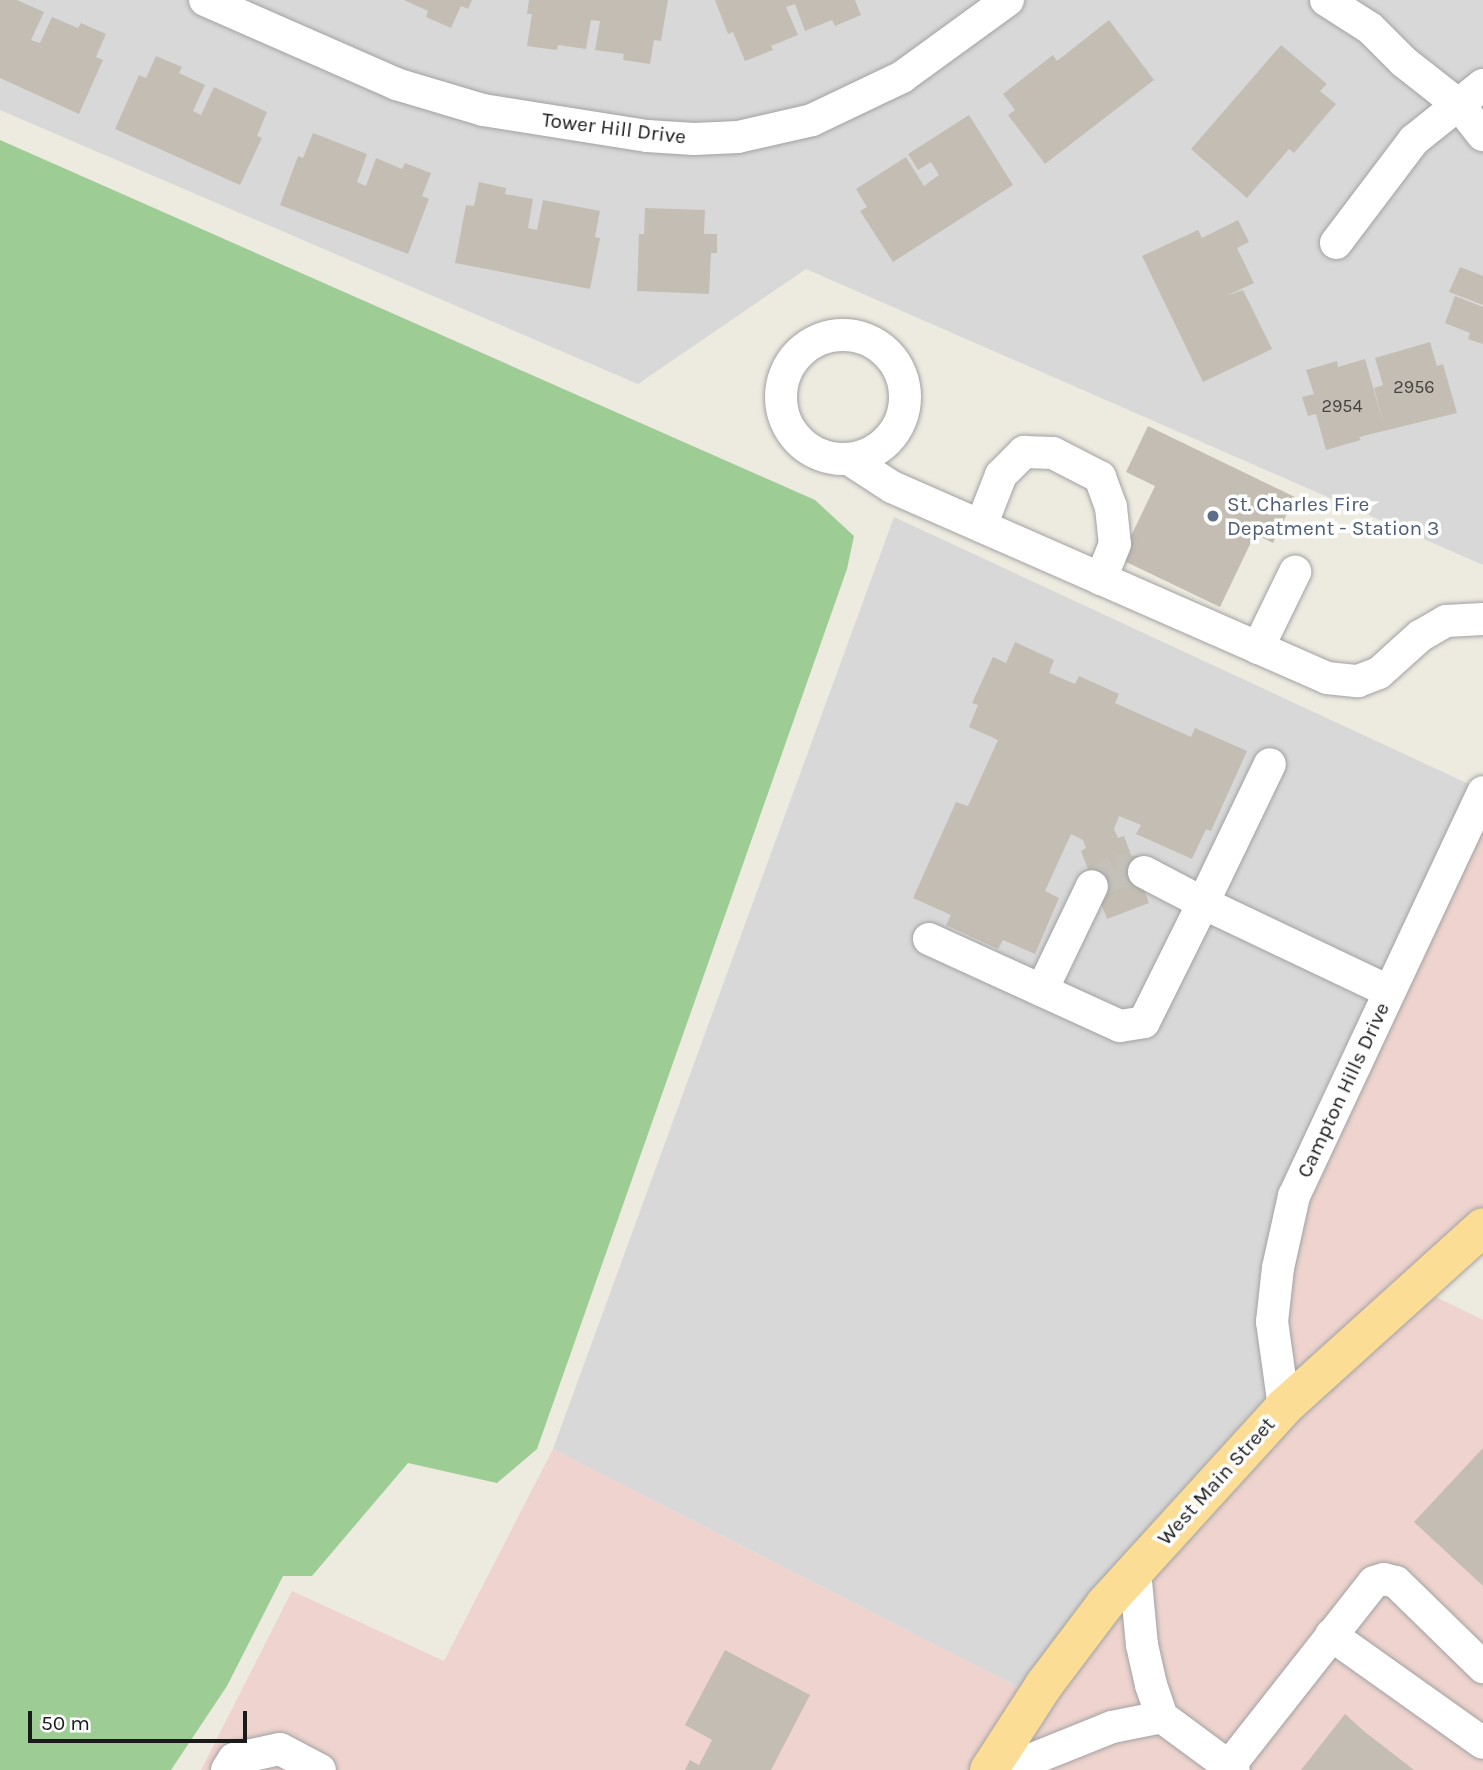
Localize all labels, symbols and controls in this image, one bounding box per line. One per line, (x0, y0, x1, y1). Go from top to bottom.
street label: Tower Hill Drive (541, 107, 687, 149)
house number: 2956 (1393, 376, 1435, 398)
house number: 2954 (1321, 395, 1363, 417)
place label: St. Charles Fire Depatment - Station 3 (1227, 491, 1439, 541)
marker: St. Charles Fire Depatment - Station 3 (1205, 508, 1221, 524)
street label: Campton Hills Drive (1291, 998, 1395, 1182)
street label: West Main Street (1152, 1412, 1280, 1550)
scale bar (32, 1696, 250, 1740)
text: 50 m (41, 1711, 90, 1735)

